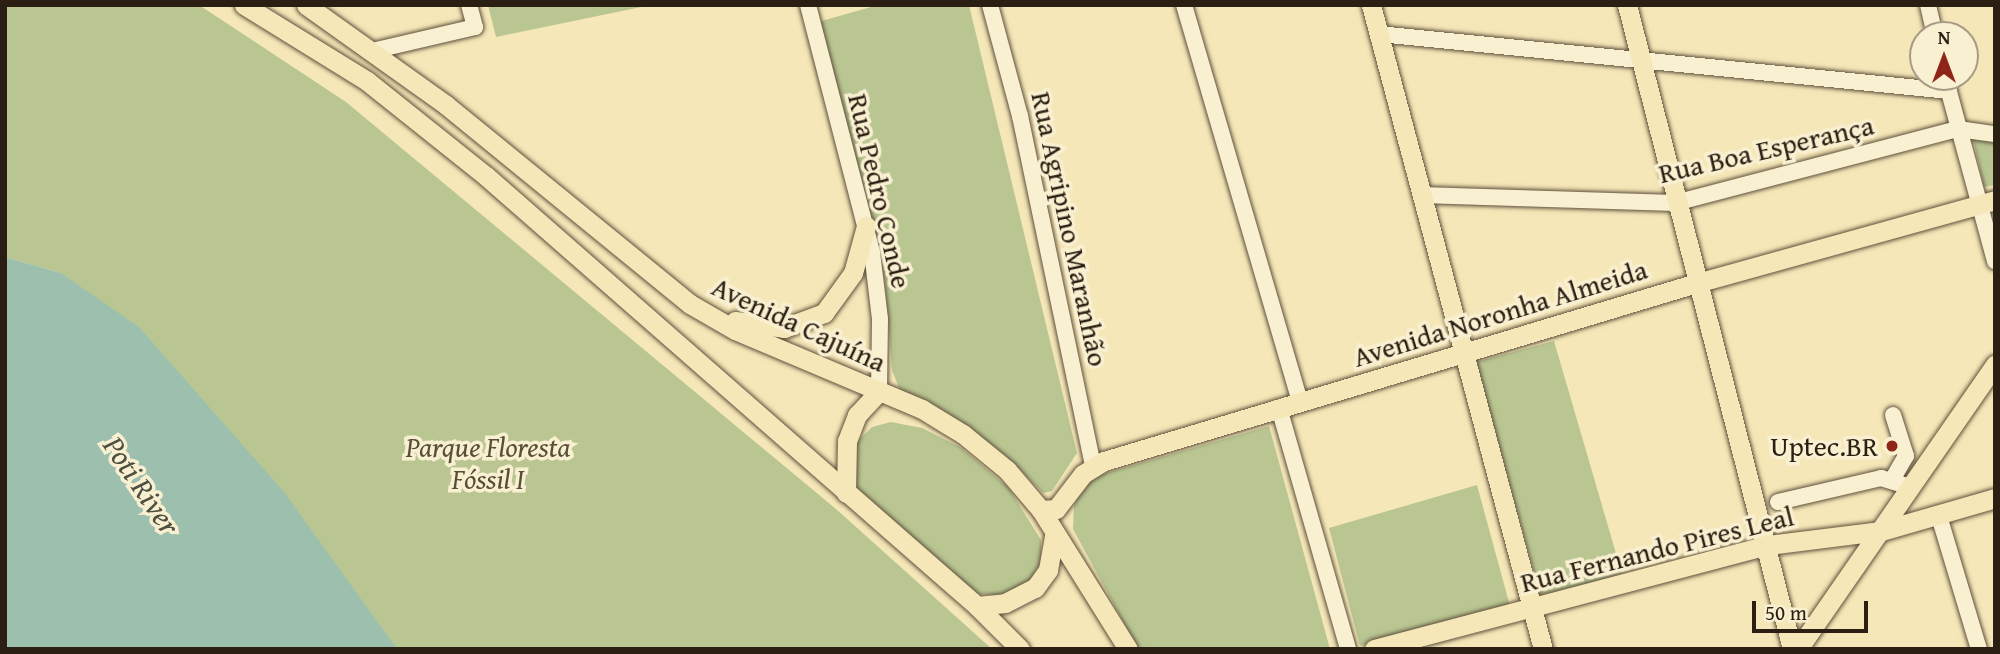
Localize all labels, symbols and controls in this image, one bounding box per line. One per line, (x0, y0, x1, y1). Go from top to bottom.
north arrow (1909, 21, 1979, 91)
text: N (1938, 23, 1950, 51)
street label: Rua Agripino Maranhão (1024, 89, 1116, 369)
street label: Rua Pedro Conde (841, 90, 919, 292)
street label: Rua Boa Esperança (1655, 108, 1877, 190)
street label: Avenida Noronha Almeida (1349, 252, 1651, 374)
street label: Avenida Cajuína (707, 269, 891, 379)
water label: Poti River (96, 429, 188, 541)
place label: Uptec.BR (1770, 429, 1878, 463)
park label: Parque Floresta Fóssil I (406, 430, 570, 496)
marker: Uptec.BR (1884, 438, 1900, 454)
street label: Rua Fernando Pires Leal (1517, 499, 1797, 599)
scale bar (1755, 588, 1870, 632)
text: 50 m (1765, 597, 1807, 628)

